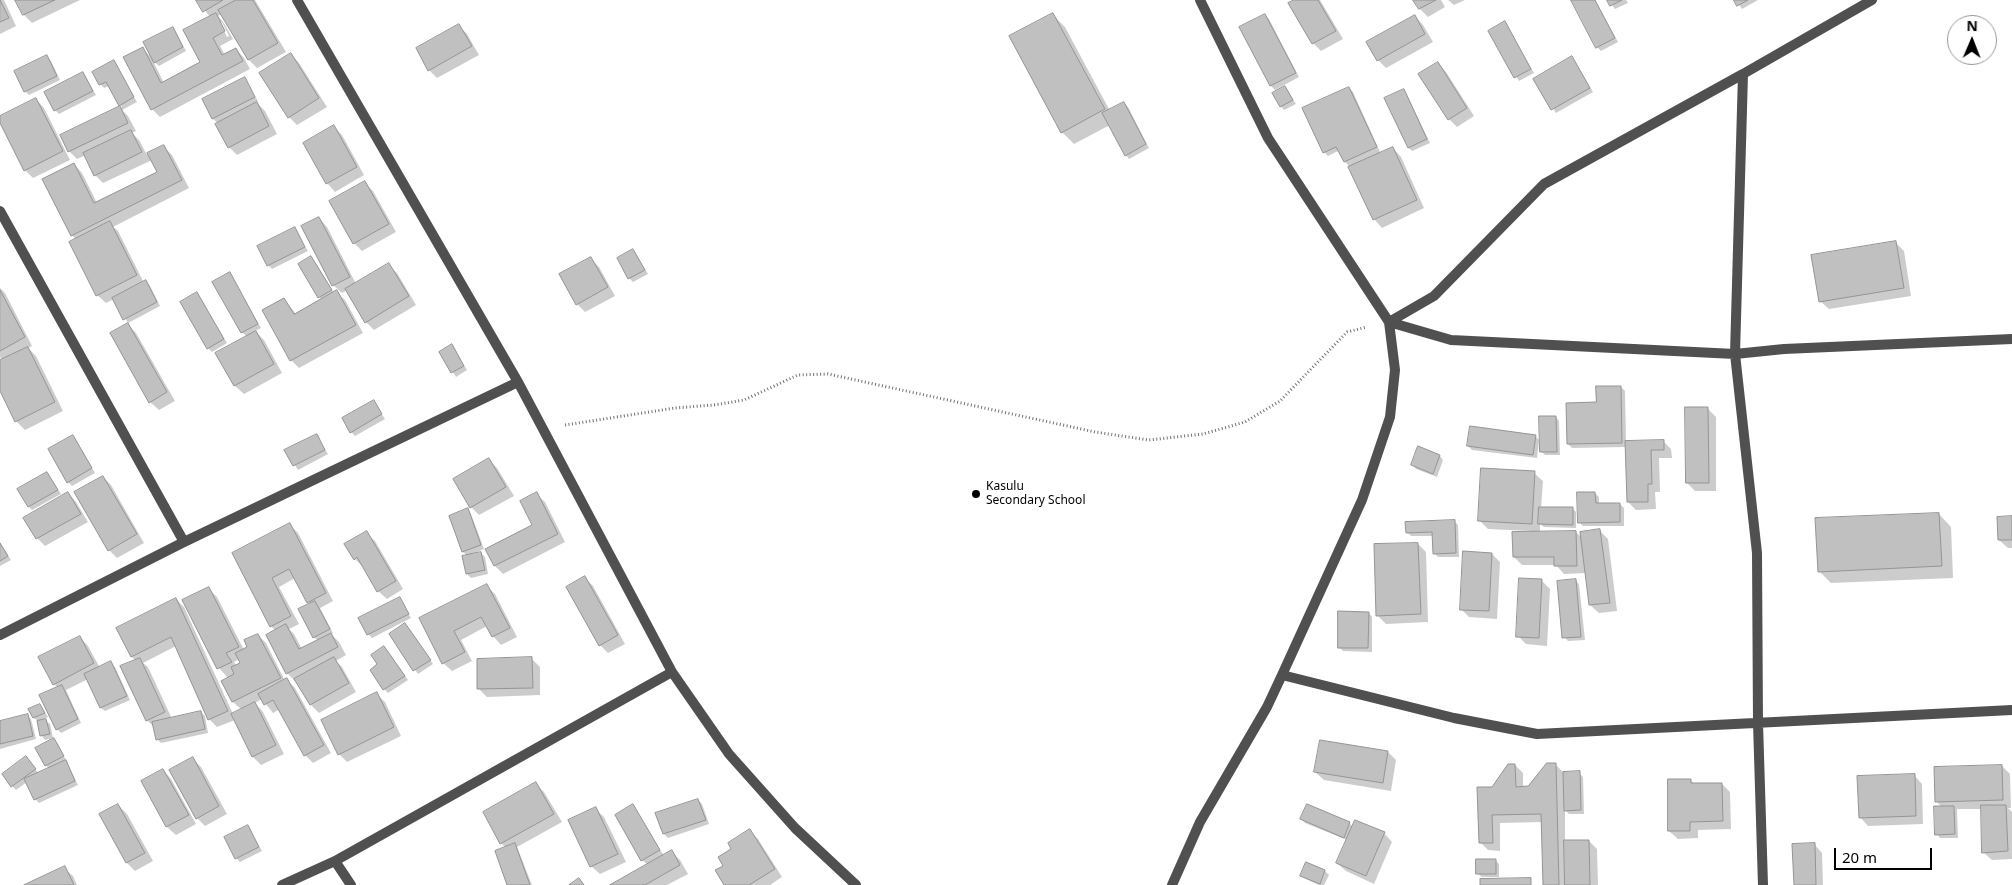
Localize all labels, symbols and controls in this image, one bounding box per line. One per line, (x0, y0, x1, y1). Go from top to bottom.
north arrow (1947, 15, 1997, 65)
text: N (1966, 16, 1978, 35)
place label: Kasulu Secondary School (986, 480, 1085, 508)
marker: Kasulu Secondary School (970, 488, 982, 500)
scale bar (1837, 838, 1934, 870)
text: 20 m (1842, 847, 1877, 867)

